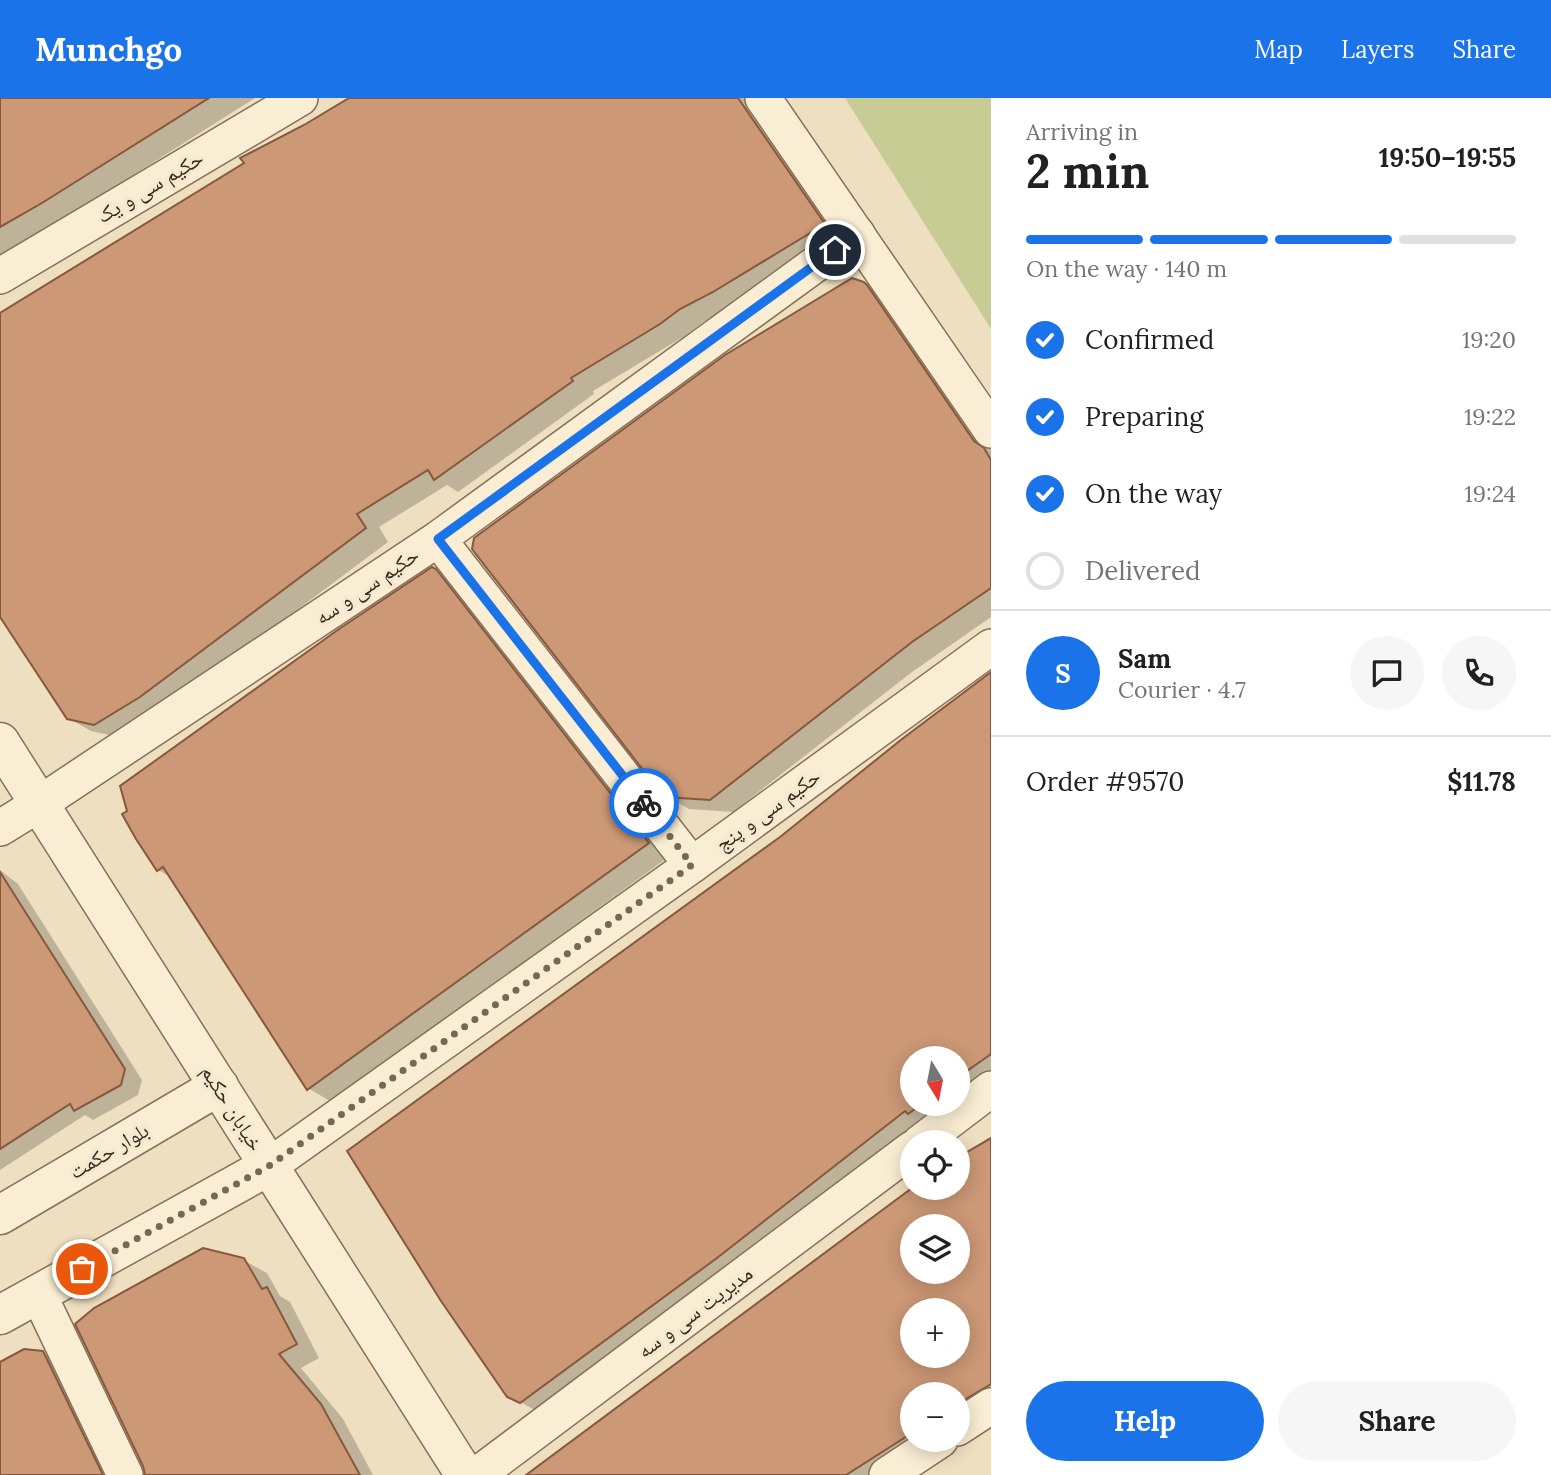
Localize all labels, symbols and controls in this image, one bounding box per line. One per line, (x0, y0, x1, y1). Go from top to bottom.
text: Munchgo (35, 28, 182, 70)
text: Map (1254, 34, 1303, 65)
text: Layers (1341, 34, 1414, 65)
text: Share (1452, 34, 1516, 65)
text: Arriving in (1026, 117, 1138, 146)
text: 19:50–19:55 (1379, 141, 1516, 174)
text: 2 min (1026, 142, 1149, 201)
street label: حکیم سی و یک (91, 144, 209, 230)
pin (805, 220, 865, 280)
icon: home (816, 231, 854, 269)
text: On the way · 140 m (1026, 254, 1227, 283)
icon: check (1026, 321, 1064, 359)
text: Confirmed (1085, 323, 1214, 356)
text: 19:20 (1462, 325, 1516, 354)
icon: check (1026, 398, 1064, 436)
text: Preparing (1085, 400, 1204, 433)
text: 19:22 (1464, 402, 1516, 431)
icon: check (1026, 475, 1064, 513)
text: On the way (1085, 477, 1222, 510)
text: 19:24 (1464, 479, 1516, 508)
street label: حکیم سی و سه (310, 541, 424, 631)
text: Delivered (1085, 554, 1201, 587)
button: chat (1350, 636, 1424, 710)
button: phone (1442, 636, 1516, 710)
text: Sam (1118, 642, 1171, 675)
text: S (1055, 657, 1071, 690)
text: Courier · 4.7 (1118, 675, 1246, 704)
street label: حکیم سی و پنج (710, 762, 826, 858)
text: Order #9570 (1026, 765, 1184, 798)
text: $11.78 (1447, 765, 1516, 798)
courier (609, 768, 679, 838)
icon: bike (625, 784, 663, 822)
north arrow (900, 1046, 970, 1116)
map controls (900, 1046, 970, 1452)
street label: خیابان حکیم (194, 1060, 270, 1156)
street label: بلوار حکمت (64, 1116, 153, 1185)
button: locate (900, 1130, 970, 1200)
button: layers (900, 1214, 970, 1284)
pin (52, 1239, 112, 1299)
icon: bag (63, 1250, 101, 1288)
street label: مدیریت سی و سه (632, 1259, 758, 1364)
button: + (900, 1298, 970, 1368)
button: Help (1026, 1381, 1264, 1461)
button: Share (1278, 1381, 1516, 1461)
button: − (900, 1382, 970, 1452)

